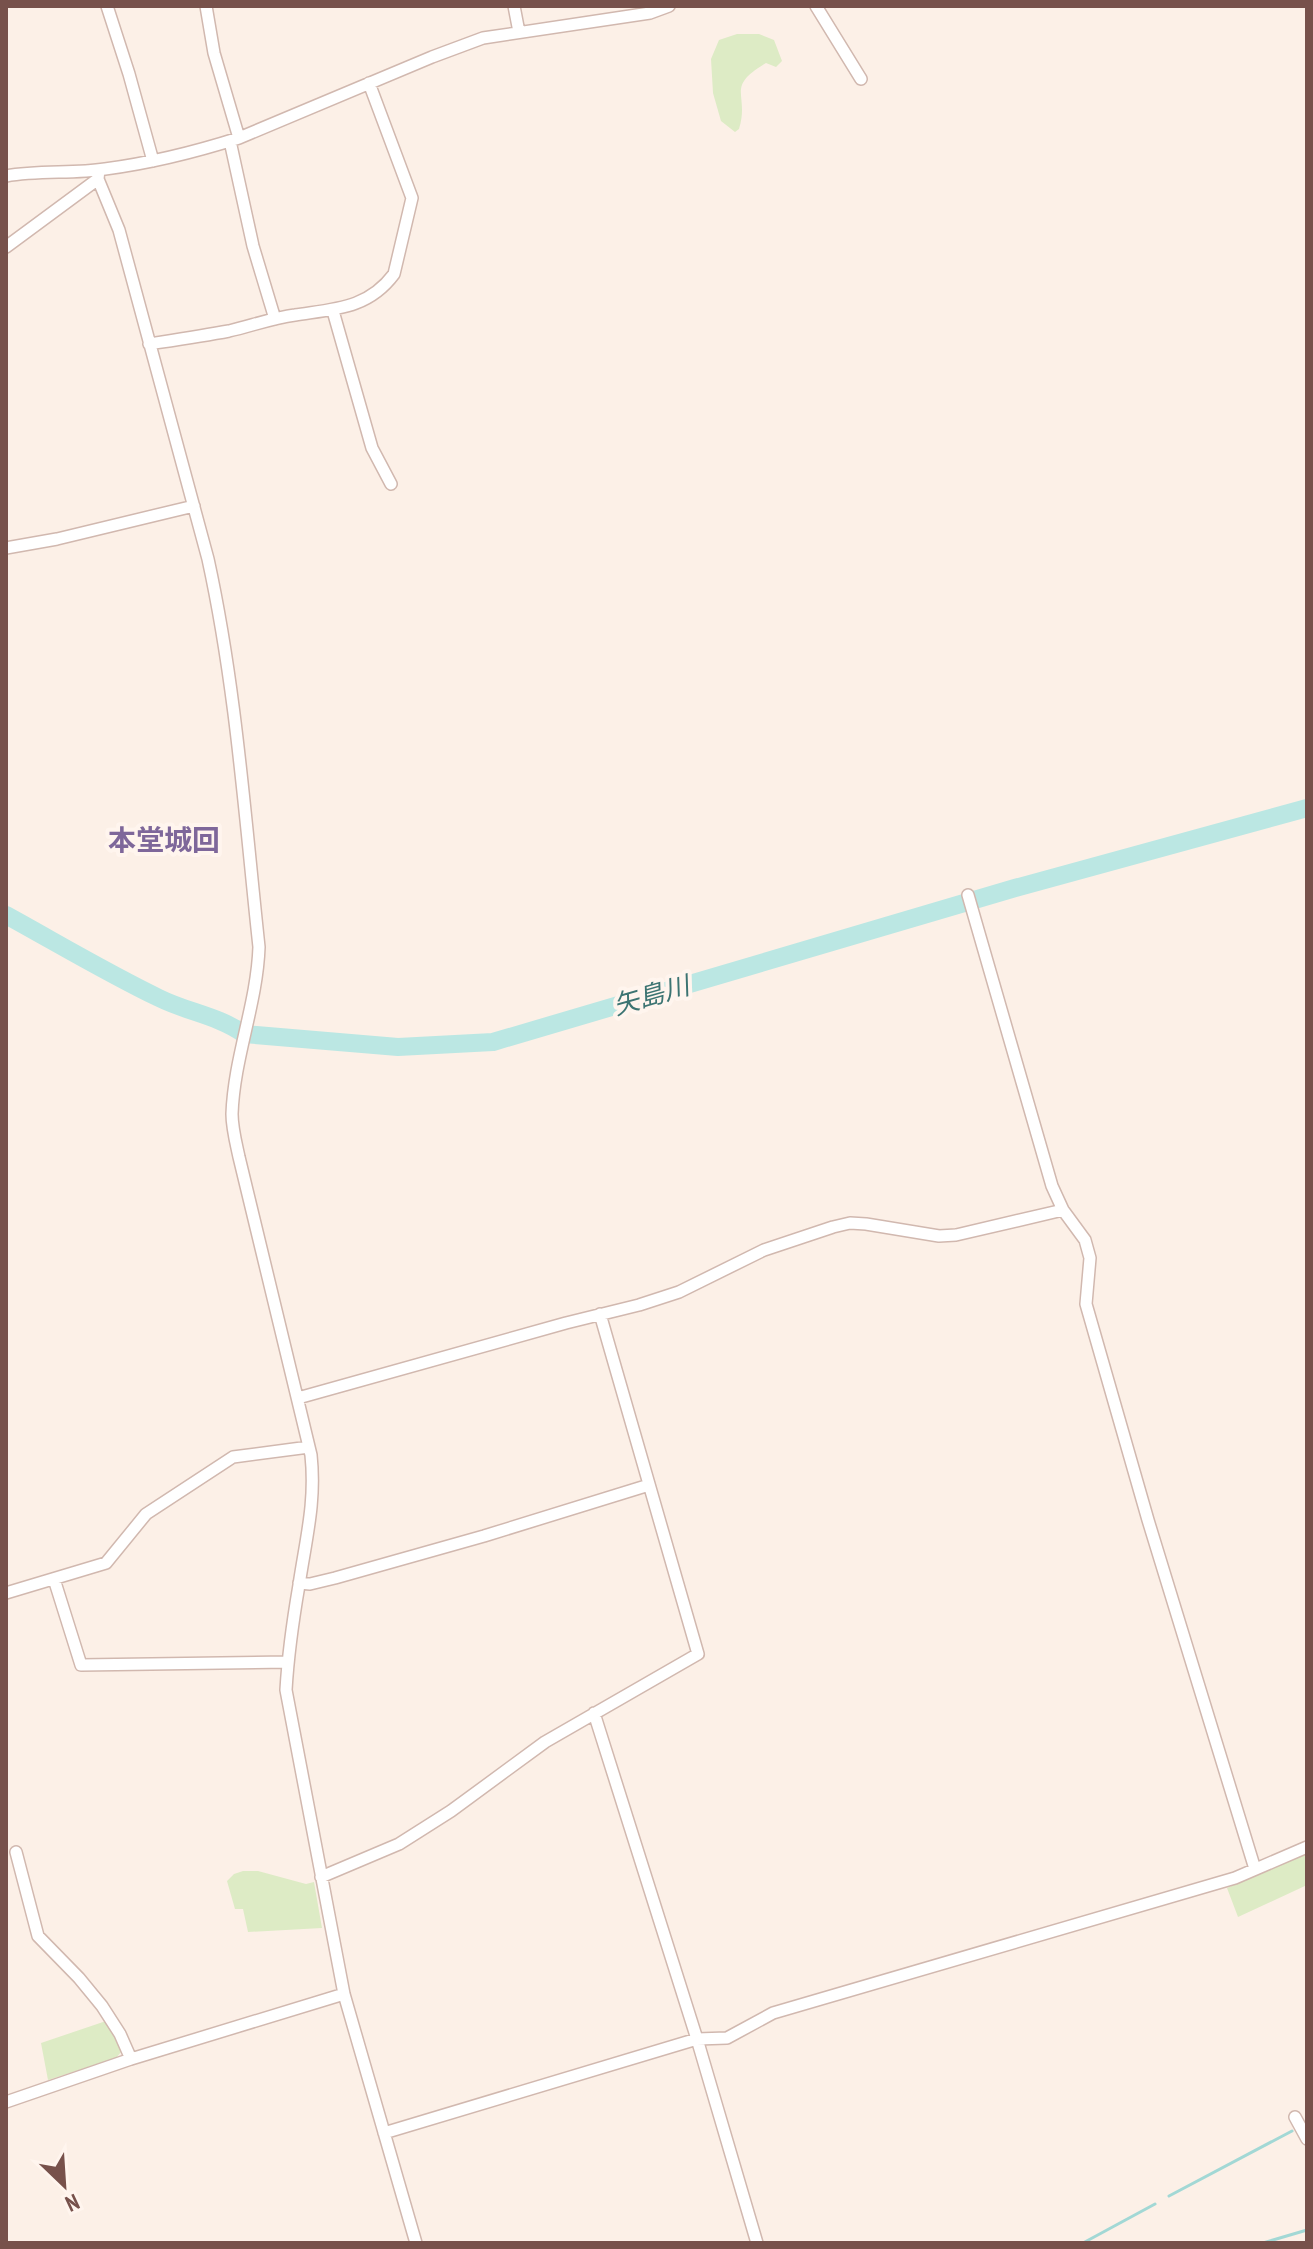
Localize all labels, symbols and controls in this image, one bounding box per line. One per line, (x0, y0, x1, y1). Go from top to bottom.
district label: 本堂城回 (108, 821, 220, 858)
water label: 矢島川 (609, 968, 696, 1022)
north arrow (24, 2145, 104, 2225)
text: N (61, 2188, 84, 2218)

